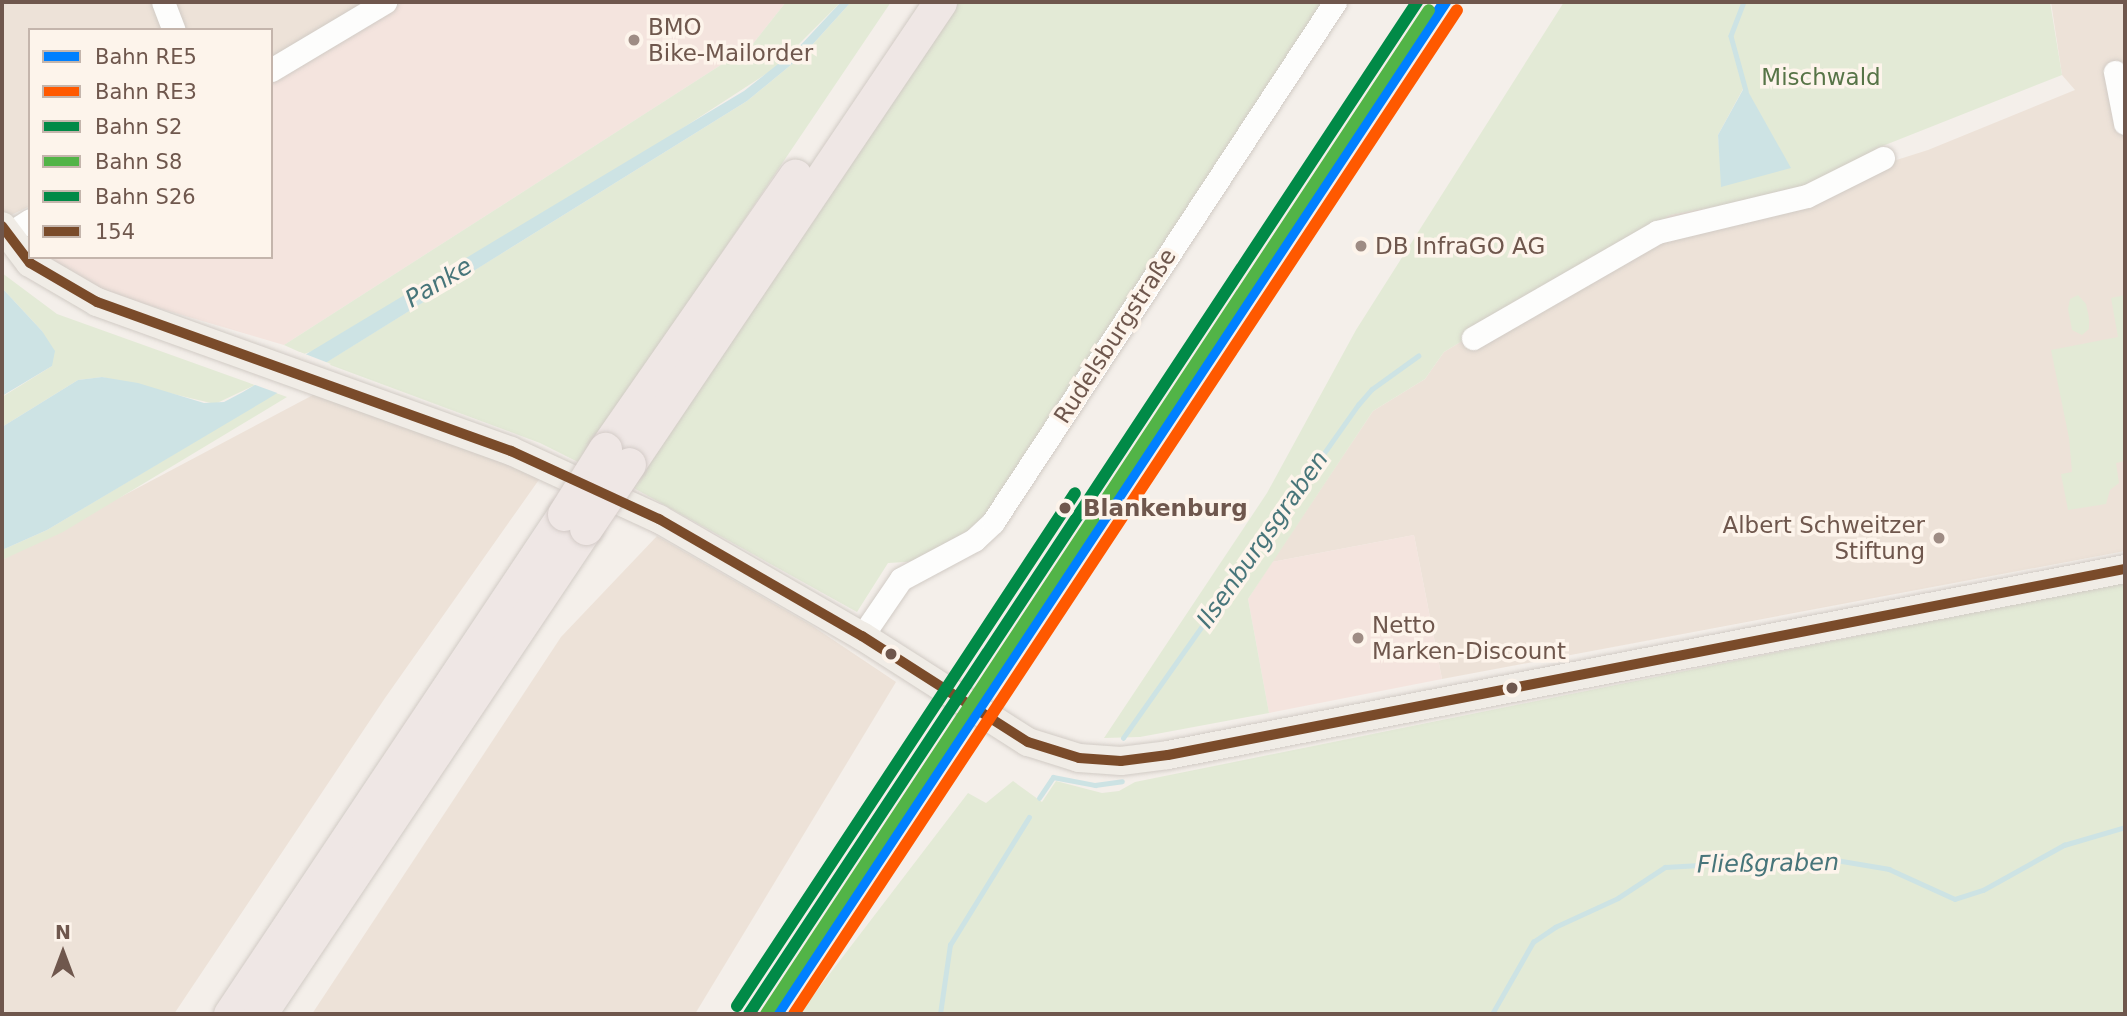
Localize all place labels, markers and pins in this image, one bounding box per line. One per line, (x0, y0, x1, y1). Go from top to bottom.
place label: BMO Bike-Mailorder (648, 13, 813, 67)
marker: BMO Bike-Mailorder (626, 32, 642, 48)
place label: DB InfraGO AG (1375, 232, 1545, 260)
marker: DB InfraGO AG (1353, 238, 1369, 254)
place label: Blankenburg (1083, 494, 1248, 522)
marker: Blankenburg (1053, 496, 1077, 520)
place label: Albert Schweitzer Stiftung (1722, 511, 1925, 565)
marker: Albert Schweitzer Stiftung (1931, 530, 1947, 546)
place label: Netto Marken-Discount (1372, 611, 1566, 665)
marker: Netto Marken-Discount (1350, 630, 1366, 646)
unlabelled marker (884, 647, 898, 661)
unlabelled marker (1505, 681, 1519, 695)

